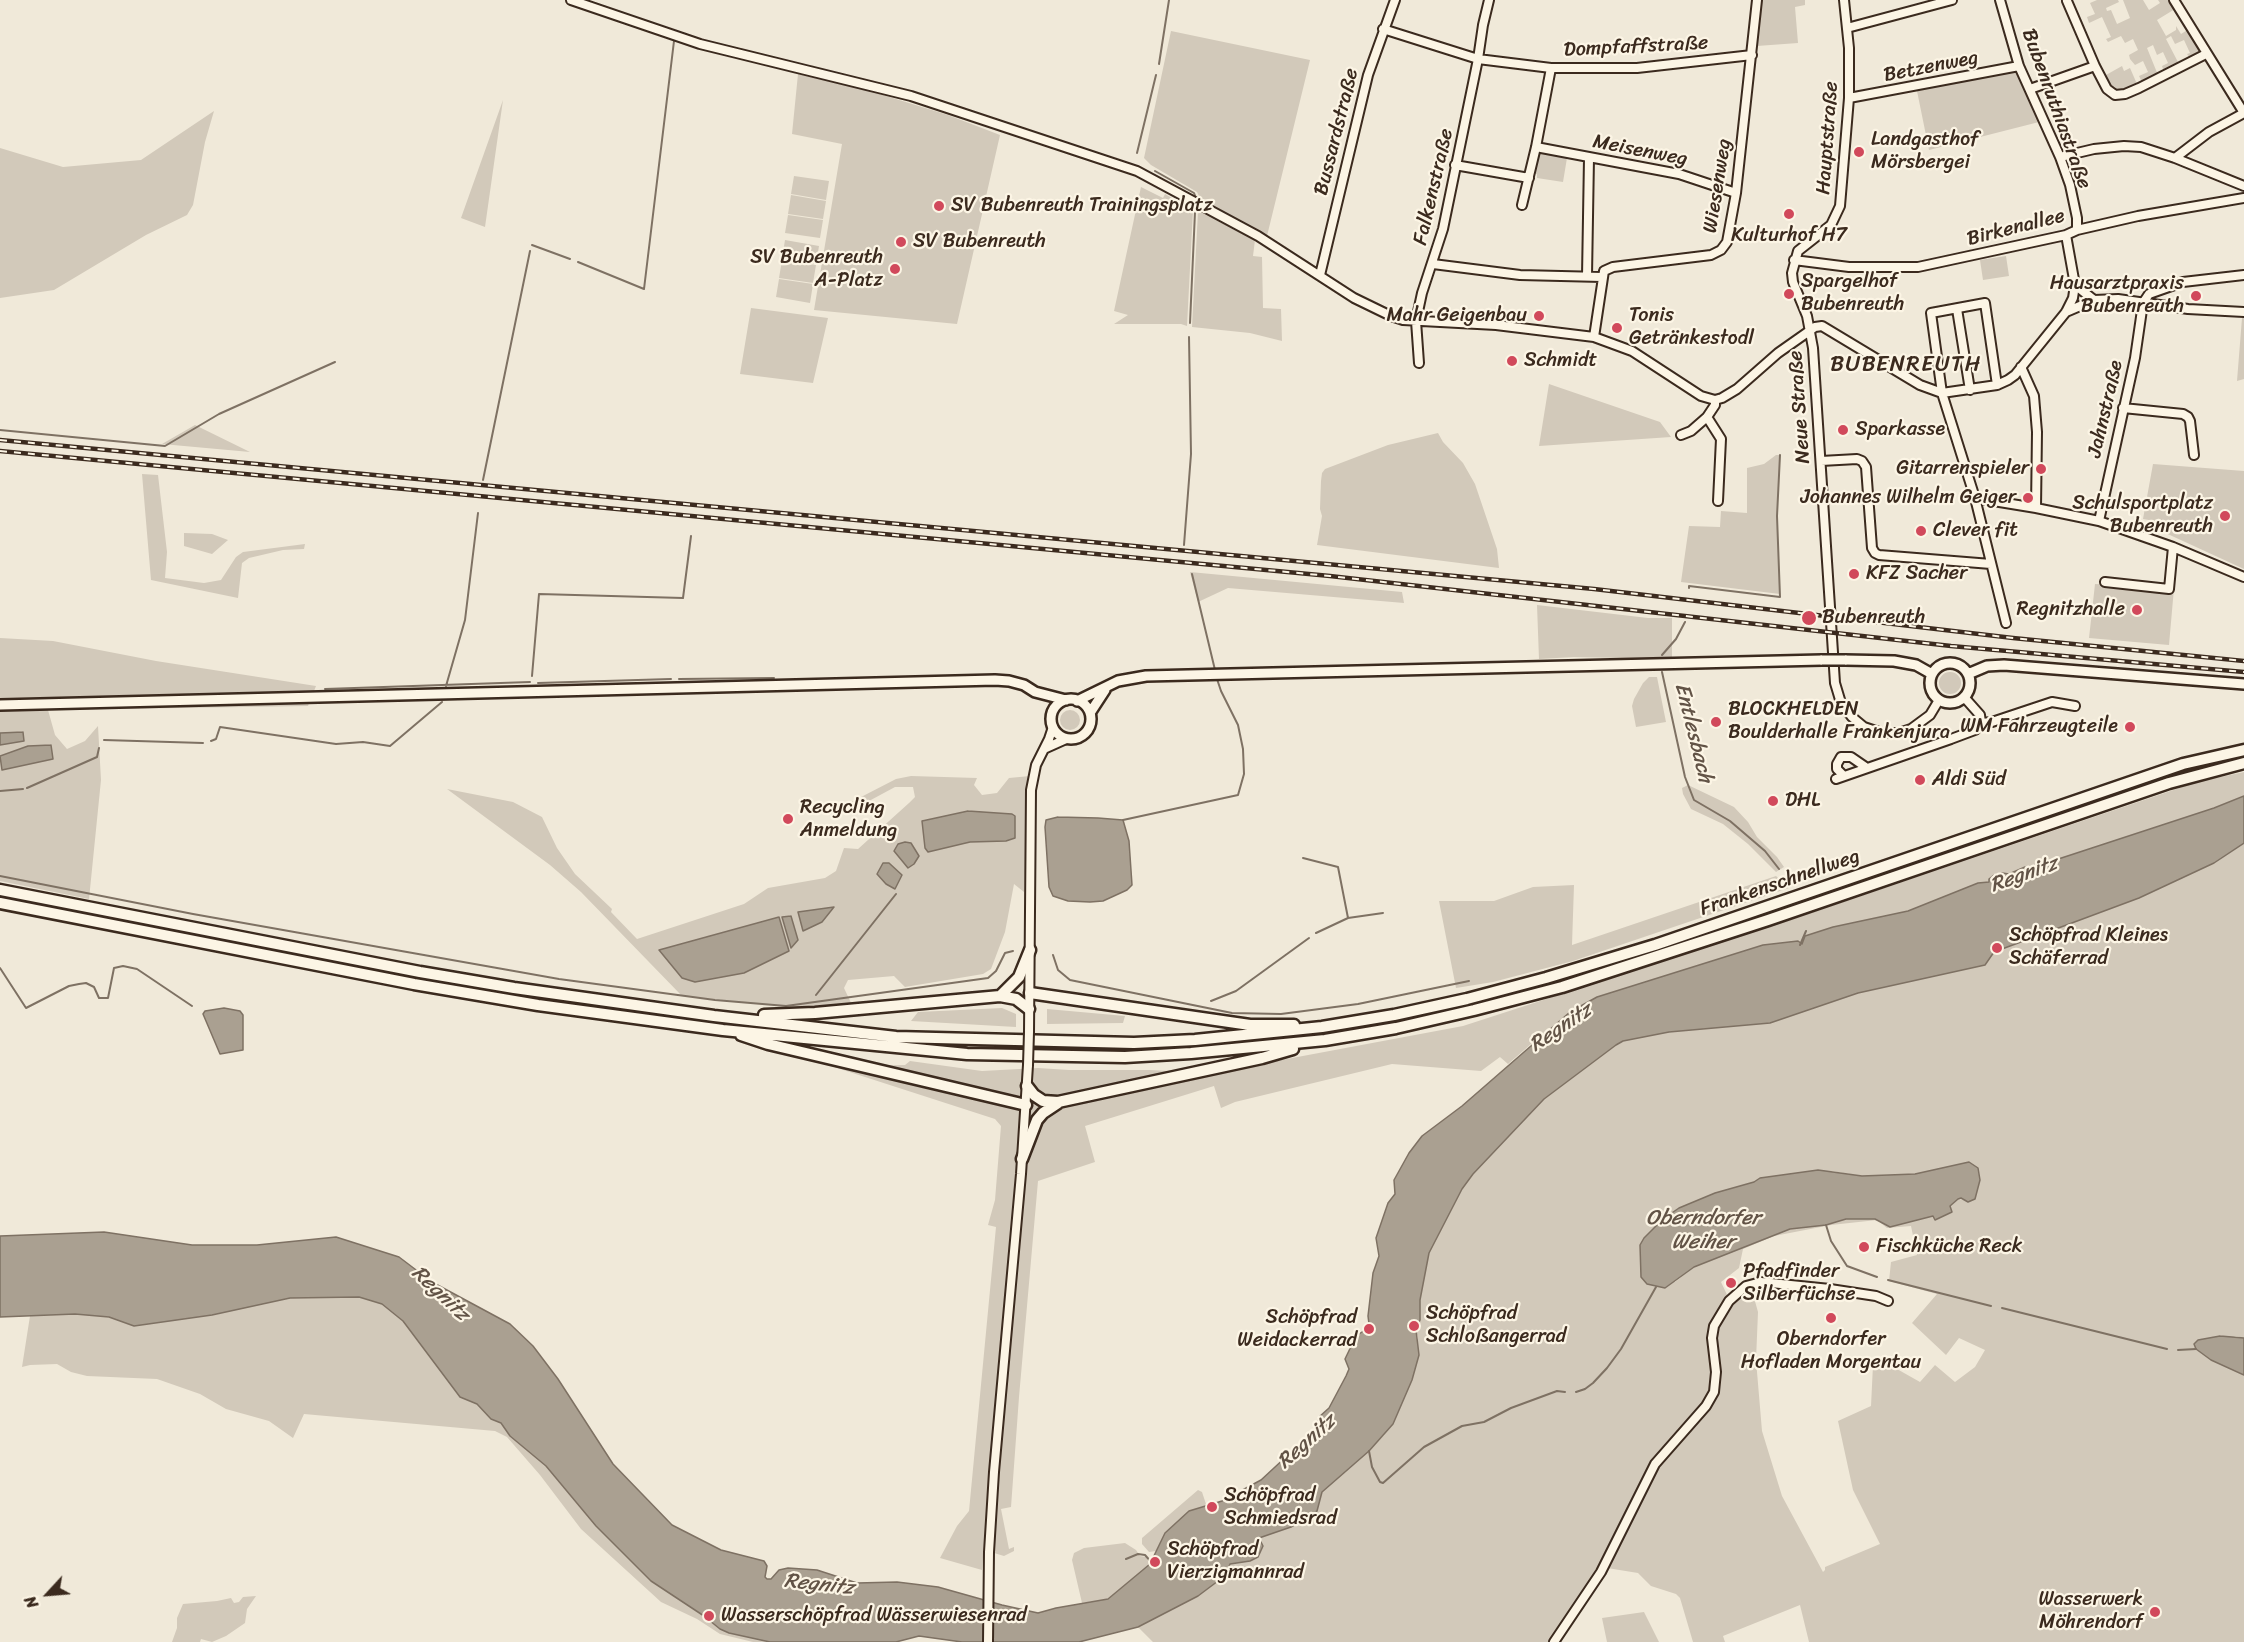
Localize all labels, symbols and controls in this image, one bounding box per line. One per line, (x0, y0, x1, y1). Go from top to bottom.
street label: Bubenruthiastraße (2016, 26, 2096, 192)
street label: Dompfaffstraße (1563, 31, 1709, 63)
street label: Betzenweg (1882, 46, 1980, 88)
street label: Bussardstraße (1310, 66, 1364, 198)
street label: Hauptstraße (1812, 81, 1844, 195)
street label: Falkenstraße (1409, 126, 1459, 248)
place label: Landgasthof Mörsbergei (1871, 128, 1979, 175)
street label: Meisenweg (1591, 130, 1689, 172)
street label: Wiesenweg (1699, 137, 1737, 235)
marker: Landgasthof Mörsbergei (1852, 145, 1866, 159)
place label: SV Bubenreuth Trainingsplatz (951, 194, 1213, 218)
marker: SV Bubenreuth Trainingsplatz (932, 199, 946, 213)
street label: Birkenallee (1965, 204, 2067, 252)
marker: Kulturhof H7 (1782, 207, 1796, 221)
place label: Kulturhof H7 (1731, 224, 1847, 248)
place label: SV Bubenreuth (913, 230, 1046, 254)
marker: SV Bubenreuth (894, 235, 908, 249)
place label: SV Bubenreuth A-Platz (750, 246, 883, 293)
marker: SV Bubenreuth A-Platz (888, 262, 902, 276)
place label: Spargelhof Bubenreuth (1801, 270, 1904, 317)
place label: Hausarztpraxis Bubenreuth (2050, 272, 2184, 319)
marker: Spargelhof Bubenreuth (1782, 287, 1796, 301)
marker: Hausarztpraxis Bubenreuth (2189, 289, 2203, 303)
place label: Mahr Geigenbau (1387, 304, 1527, 328)
place label: Tonis Getränkestodl (1629, 304, 1754, 351)
marker: Mahr Geigenbau (1532, 309, 1546, 323)
marker: Tonis Getränkestodl (1610, 321, 1624, 335)
place label: Schmidt (1524, 349, 1597, 373)
street label: Neue Straße (1784, 350, 1816, 464)
district label: BUBENREUTH (1830, 352, 1982, 378)
marker: Schmidt (1505, 354, 1519, 368)
street label: Jahnstraße (2083, 358, 2129, 460)
place label: Sparkasse (1855, 418, 1945, 442)
marker: Sparkasse (1836, 423, 1850, 437)
place label: Gitarrenspieler (1896, 457, 2029, 481)
marker: Gitarrenspieler (2034, 462, 2048, 476)
place label: Johannes Wilhelm Geiger (1800, 486, 2016, 510)
marker: Johannes Wilhelm Geiger (2021, 491, 2035, 505)
place label: Schulsportplatz Bubenreuth (2072, 492, 2213, 539)
marker: Schulsportplatz Bubenreuth (2218, 509, 2232, 523)
place label: Clever fit (1933, 519, 2018, 543)
marker: Clever fit (1914, 524, 1928, 538)
place label: KFZ Sacher (1866, 562, 1967, 586)
marker: KFZ Sacher (1847, 567, 1861, 581)
place label: Regnitzhalle (2016, 598, 2125, 622)
marker: Regnitzhalle (2130, 603, 2144, 617)
place label: Bubenreuth (1822, 606, 1925, 630)
marker: Bubenreuth (1800, 609, 1818, 627)
water label: Entlesbach (1668, 681, 1718, 785)
place label: BLOCKHELDEN Boulderhalle Frankenjura (1728, 698, 1950, 745)
marker: BLOCKHELDEN Boulderhalle Frankenjura (1709, 715, 1723, 729)
place label: WM Fahrzeugteile (1960, 715, 2118, 739)
marker: WM Fahrzeugteile (2123, 720, 2137, 734)
place label: Aldi Süd (1932, 768, 2006, 792)
marker: Aldi Süd (1913, 773, 1927, 787)
place label: DHL (1785, 789, 1820, 813)
marker: DHL (1766, 794, 1780, 808)
place label: Recycling Anmeldung (800, 796, 897, 843)
marker: Recycling Anmeldung (781, 812, 795, 826)
street label: Frankenschnellweg (1697, 844, 1863, 922)
water label: Regnitz (1987, 851, 2061, 899)
place label: Schöpfrad Kleines Schäferrad (2009, 924, 2168, 971)
marker: Schöpfrad Kleines Schäferrad (1990, 941, 2004, 955)
water label: Regnitz (1525, 998, 1597, 1058)
water label: Oberndorfer Weiher (1646, 1206, 1760, 1256)
place label: Fischküche Reck (1876, 1235, 2022, 1259)
marker: Fischküche Reck (1857, 1240, 1871, 1254)
place label: Pfadfinder Silberfüchse (1743, 1260, 1855, 1307)
water label: Regnitz (406, 1261, 474, 1327)
marker: Pfadfinder Silberfüchse (1724, 1276, 1738, 1290)
place label: Schöpfrad Schloßangerrad (1426, 1302, 1566, 1349)
place label: Schöpfrad Weidackerrad (1237, 1306, 1357, 1353)
marker: Oberndorfer Hofladen Morgentau (1824, 1311, 1838, 1325)
marker: Schöpfrad Schloßangerrad (1407, 1319, 1421, 1333)
marker: Schöpfrad Weidackerrad (1362, 1322, 1376, 1336)
place label: Oberndorfer Hofladen Morgentau (1741, 1328, 1921, 1375)
water label: Regnitz (1273, 1409, 1341, 1475)
place label: Schöpfrad Schmiedsrad (1224, 1484, 1337, 1531)
marker: Schöpfrad Schmiedsrad (1205, 1500, 1219, 1514)
place label: Schöpfrad Vierzigmannrad (1167, 1538, 1304, 1585)
marker: Schöpfrad Vierzigmannrad (1148, 1555, 1162, 1569)
north arrow (18, 1564, 78, 1624)
water label: Regnitz (783, 1569, 855, 1601)
place label: Wasserwerk Möhrendorf (2038, 1588, 2143, 1635)
text: N (16, 1591, 47, 1613)
place label: Wasserschöpfrad Wässerwiesenrad (721, 1604, 1027, 1628)
marker: Wasserwerk Möhrendorf (2148, 1605, 2162, 1619)
marker: Wasserschöpfrad Wässerwiesenrad (702, 1609, 716, 1623)

